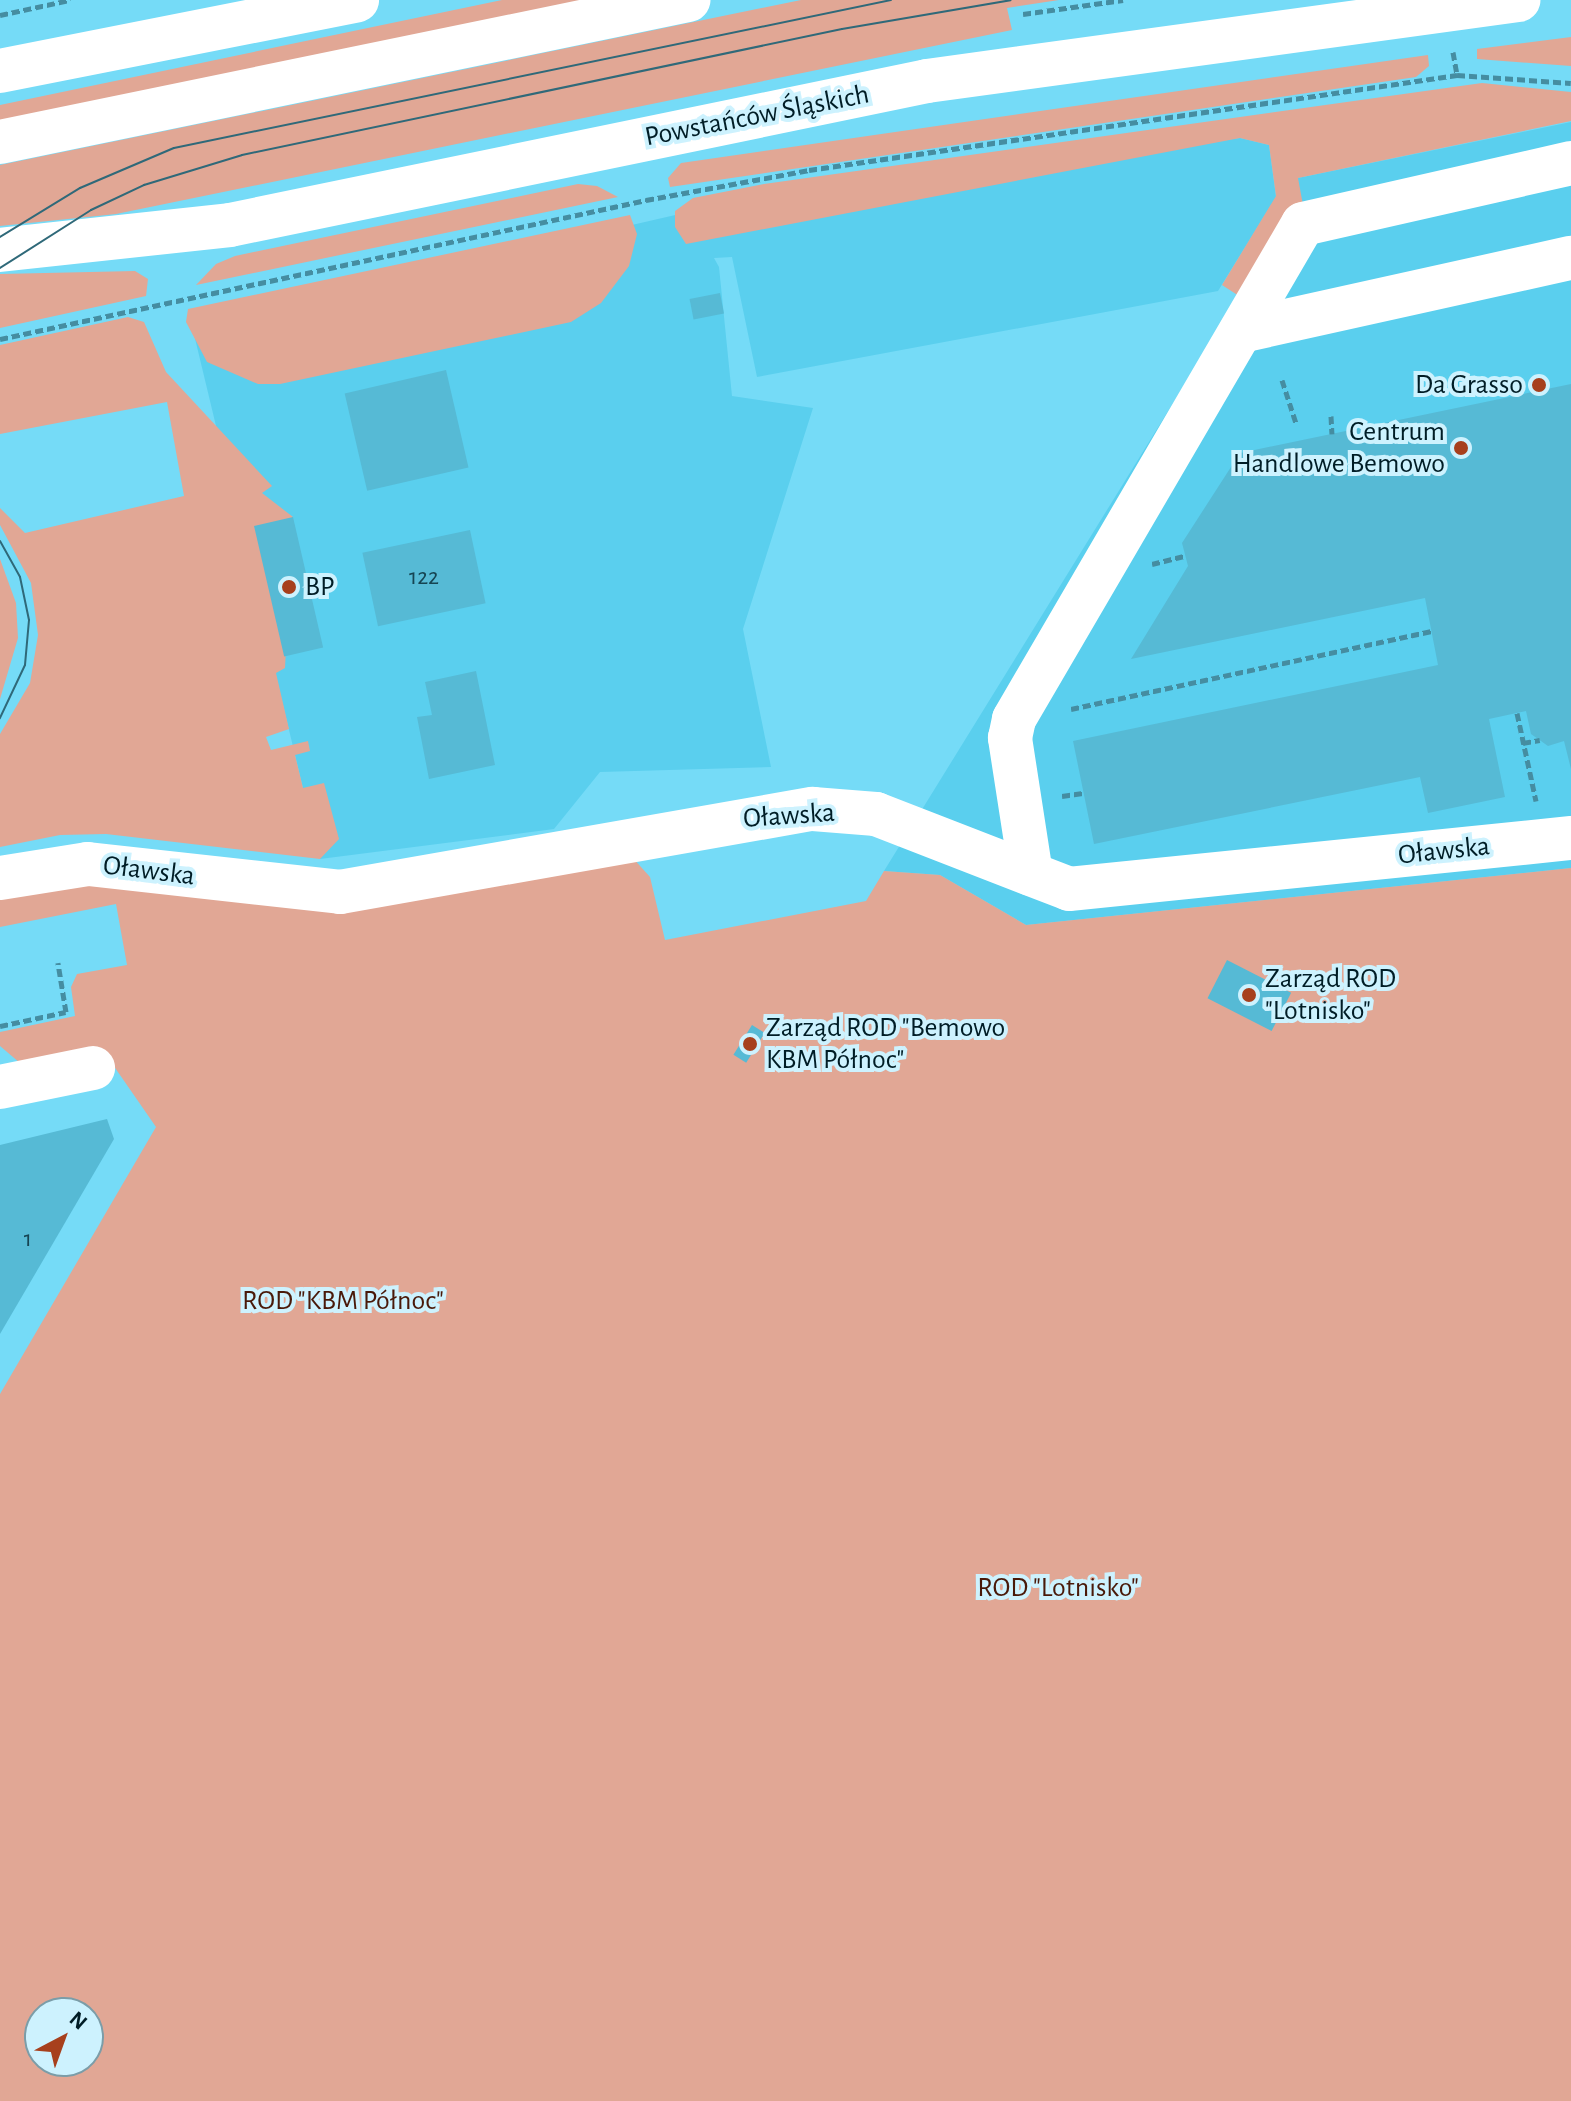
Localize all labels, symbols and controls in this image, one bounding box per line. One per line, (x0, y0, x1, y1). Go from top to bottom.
street label: Powstańców Śląskich (642, 78, 872, 154)
place label: Da Grasso (1415, 368, 1523, 402)
marker: Da Grasso (1530, 376, 1548, 394)
place label: Centrum Handlowe Bemowo (1233, 415, 1445, 481)
marker: Centrum Handlowe Bemowo (1452, 439, 1470, 457)
house number: 122 (409, 564, 439, 592)
place label: BP (305, 570, 335, 604)
marker: BP (280, 578, 298, 596)
street label: Oławska (742, 796, 836, 836)
street label: Oławska (1396, 829, 1492, 873)
street label: Oławska (101, 849, 197, 893)
place label: Zarząd ROD "Lotnisko" (1265, 962, 1396, 1028)
marker: Zarząd ROD "Lotnisko" (1240, 986, 1258, 1004)
place label: Zarząd ROD "Bemowo KBM Północ" (766, 1011, 1005, 1077)
marker: Zarząd ROD "Bemowo KBM Północ" (741, 1035, 759, 1053)
house number: 1 (24, 1226, 32, 1254)
park label: ROD "KBM Północ" (242, 1284, 444, 1318)
park label: ROD "Lotnisko" (977, 1571, 1139, 1605)
north arrow (24, 1997, 104, 2077)
text: N (65, 2007, 91, 2034)

